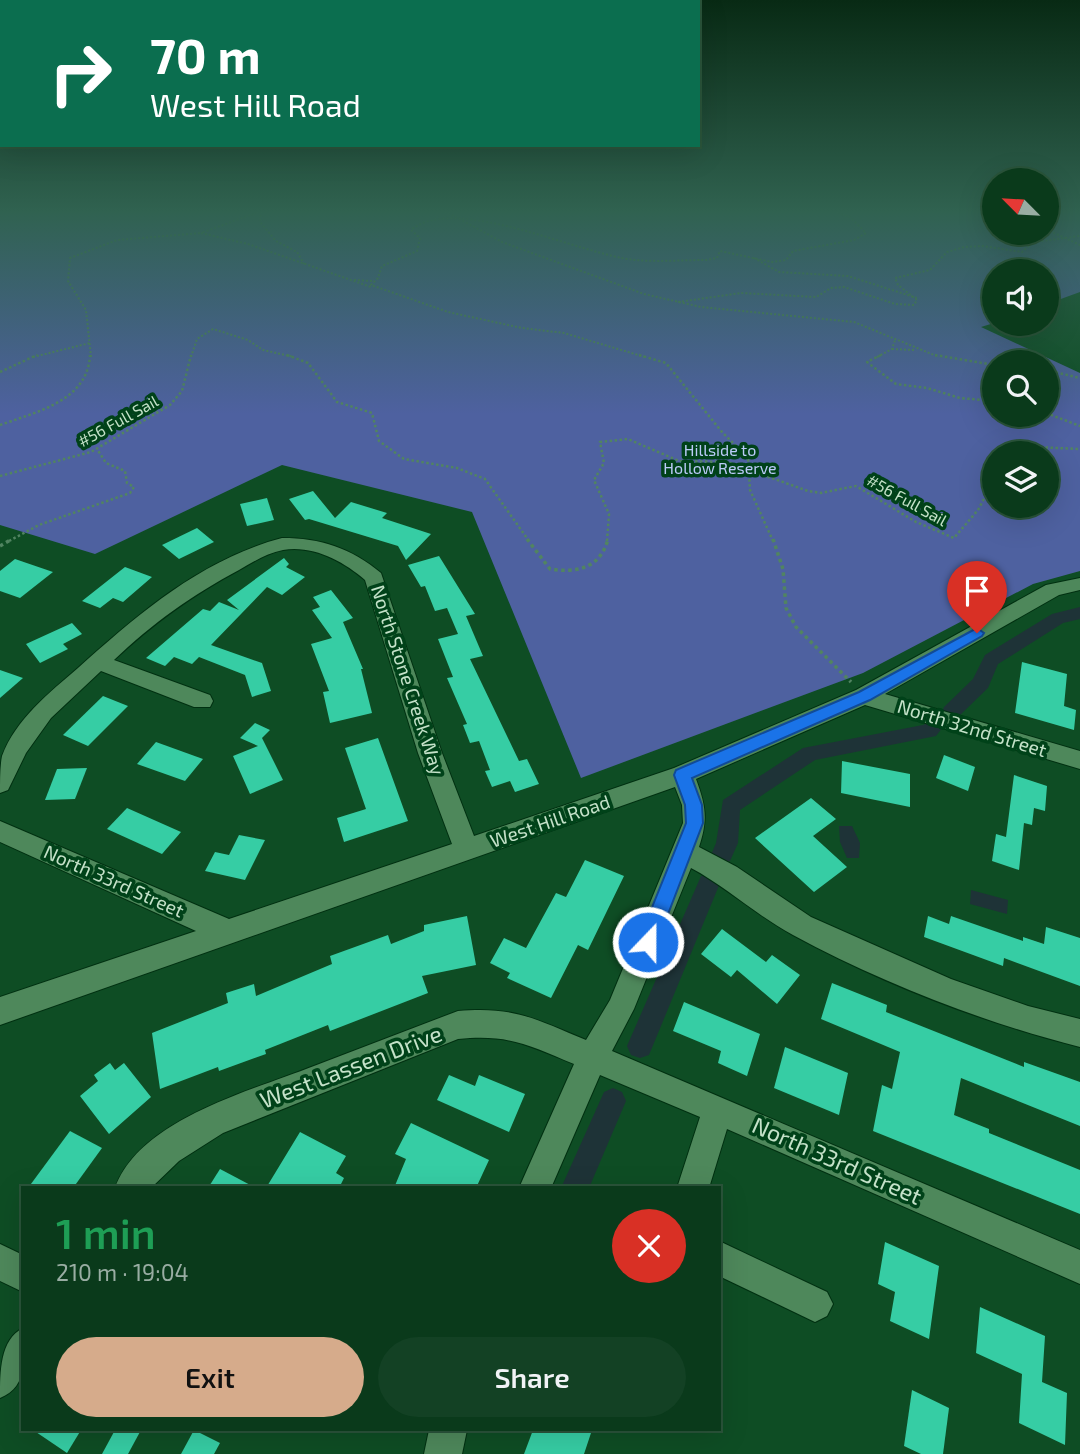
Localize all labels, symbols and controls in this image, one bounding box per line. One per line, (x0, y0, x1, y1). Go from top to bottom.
text: 70 m (150, 25, 261, 84)
icon: right (35, 28, 126, 119)
text: West Hill Road (150, 85, 361, 123)
north arrow (982, 168, 1059, 245)
map controls (982, 168, 1059, 518)
button: sound (982, 259, 1059, 336)
button: search (982, 350, 1059, 427)
street label: #56 Full Sail (74, 391, 161, 450)
park label: Hillside to Hollow Reserve (663, 440, 777, 477)
button: layers (982, 441, 1059, 518)
street label: #56 Full Sail (864, 470, 951, 530)
pin (947, 561, 1007, 633)
icon: arrive (958, 572, 996, 610)
street label: North Stone Creek Way (367, 582, 450, 778)
street label: North 32nd Street (895, 694, 1049, 761)
street label: West Hill Road (487, 789, 613, 852)
street label: North 33rd Street (41, 839, 188, 922)
position arrow (611, 905, 685, 979)
street label: West Lassen Drive (256, 1018, 446, 1114)
street label: North 33rd Street (748, 1110, 927, 1210)
text: 1 min (56, 1207, 156, 1257)
button: close (612, 1209, 686, 1283)
text: 210 m · 19:04 (56, 1258, 189, 1286)
button: Exit (56, 1337, 364, 1417)
button: Share (378, 1337, 686, 1417)

